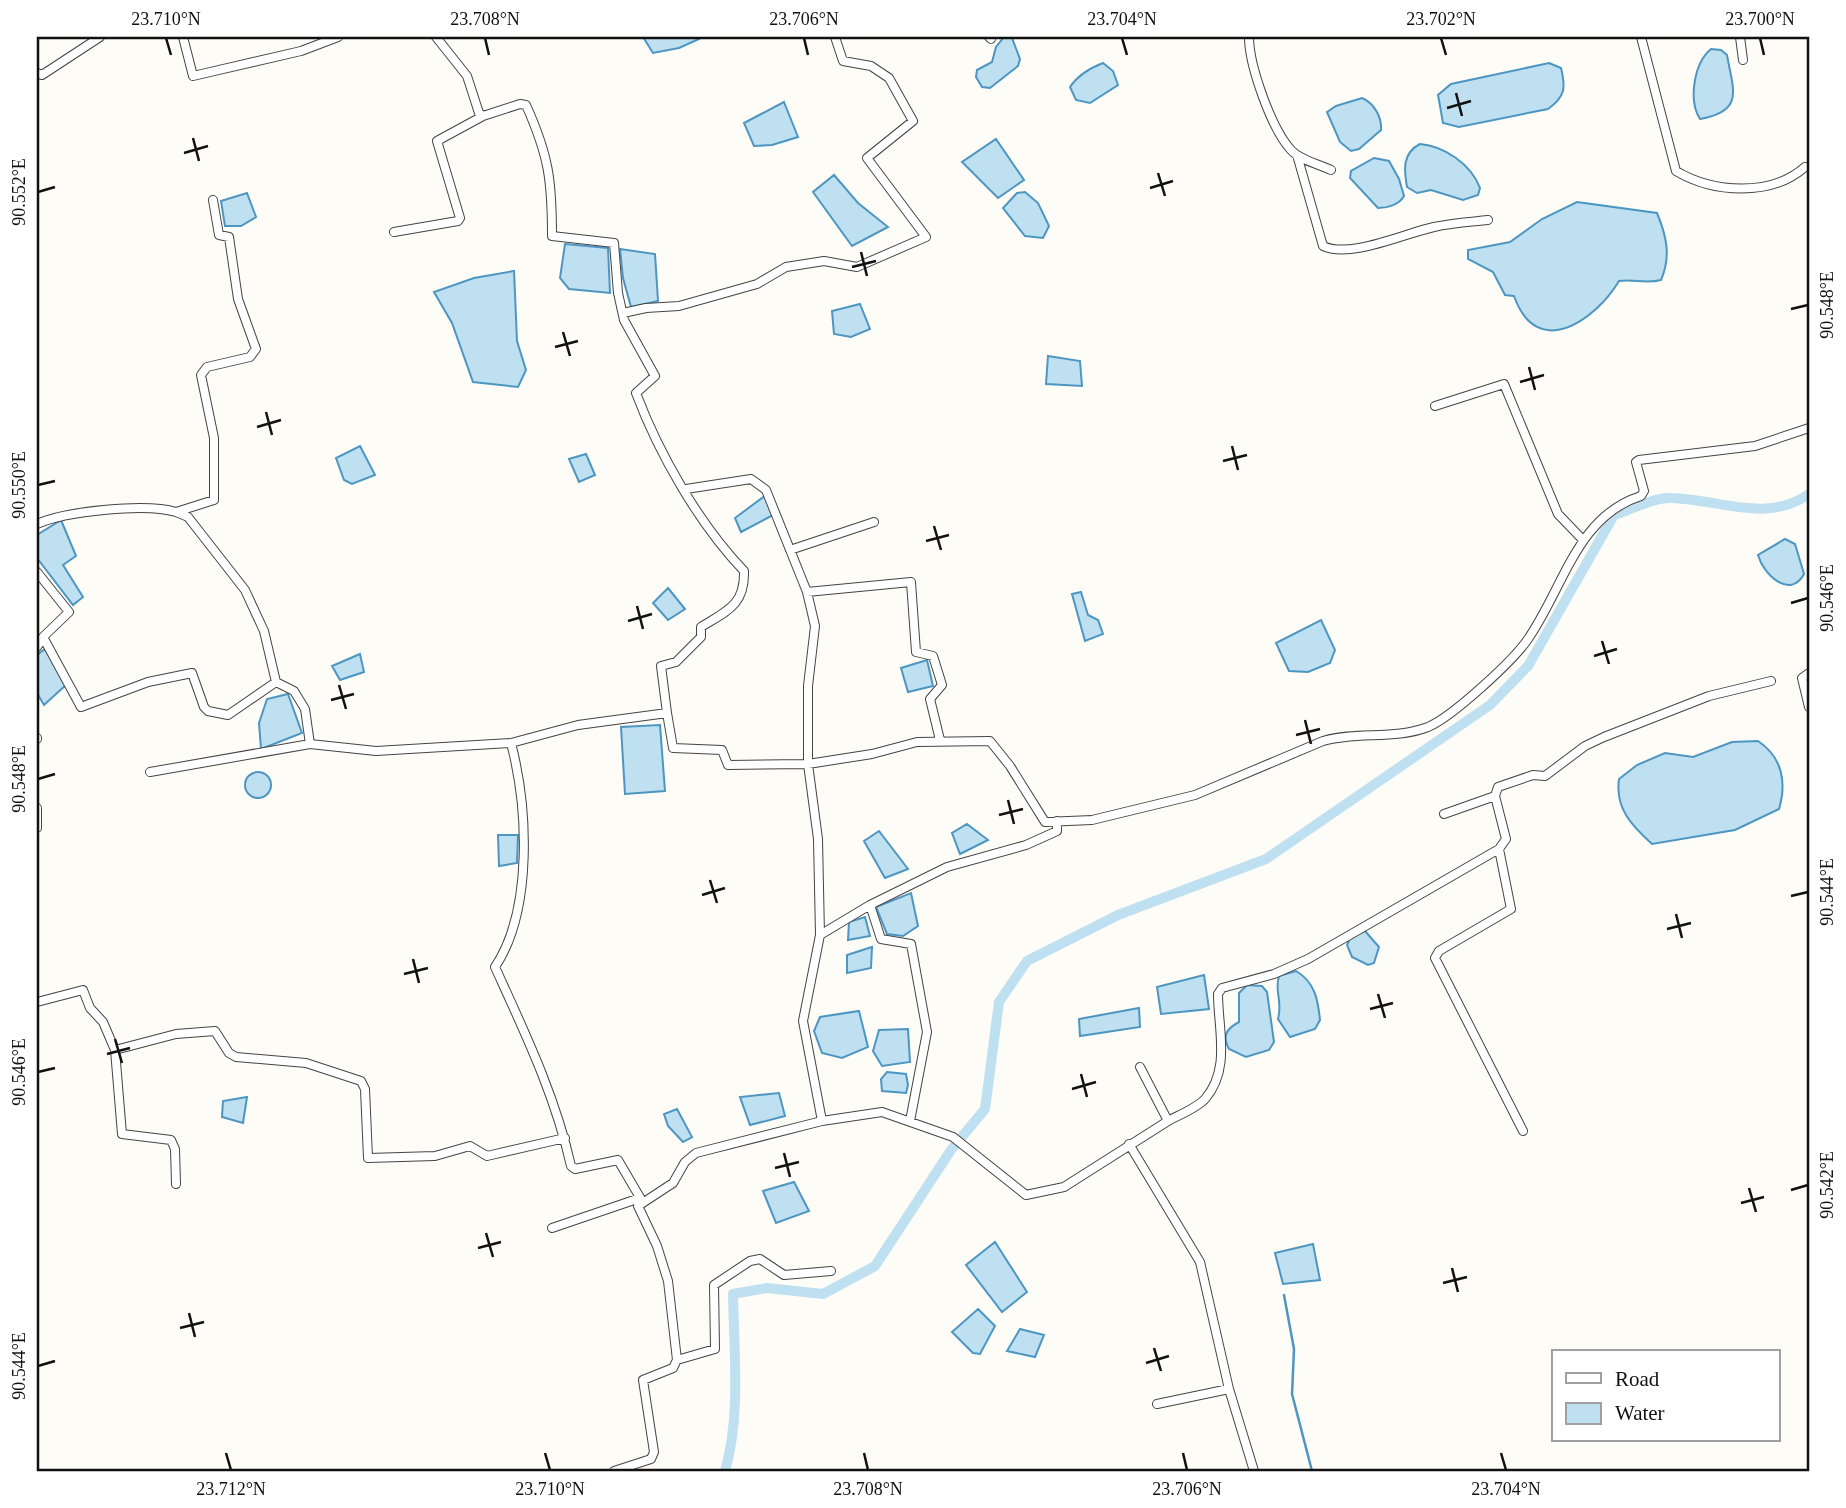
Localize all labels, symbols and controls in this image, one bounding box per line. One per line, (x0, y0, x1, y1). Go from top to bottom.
text: 23.710°N (131, 9, 201, 29)
text: 23.708°N (450, 9, 520, 29)
text: 23.706°N (769, 9, 839, 29)
text: 23.704°N (1087, 9, 1157, 29)
text: 23.702°N (1406, 9, 1476, 29)
text: 23.700°N (1725, 9, 1795, 29)
text: 90.552°E (9, 158, 29, 226)
text: 90.548°E (1817, 271, 1837, 339)
text: 90.550°E (9, 451, 29, 519)
text: 90.546°E (1817, 564, 1837, 632)
text: 90.548°E (9, 745, 29, 813)
text: 90.544°E (1817, 858, 1837, 926)
text: 90.546°E (9, 1038, 29, 1106)
text: 90.542°E (1817, 1151, 1837, 1219)
text: 90.544°E (9, 1332, 29, 1400)
legend (1552, 1350, 1780, 1442)
text: Road (1615, 1367, 1660, 1391)
text: Water (1615, 1401, 1665, 1425)
text: 23.712°N (196, 1479, 266, 1499)
text: 23.710°N (515, 1479, 585, 1499)
text: 23.708°N (833, 1479, 903, 1499)
text: 23.706°N (1152, 1479, 1222, 1499)
text: 23.704°N (1471, 1479, 1541, 1499)

